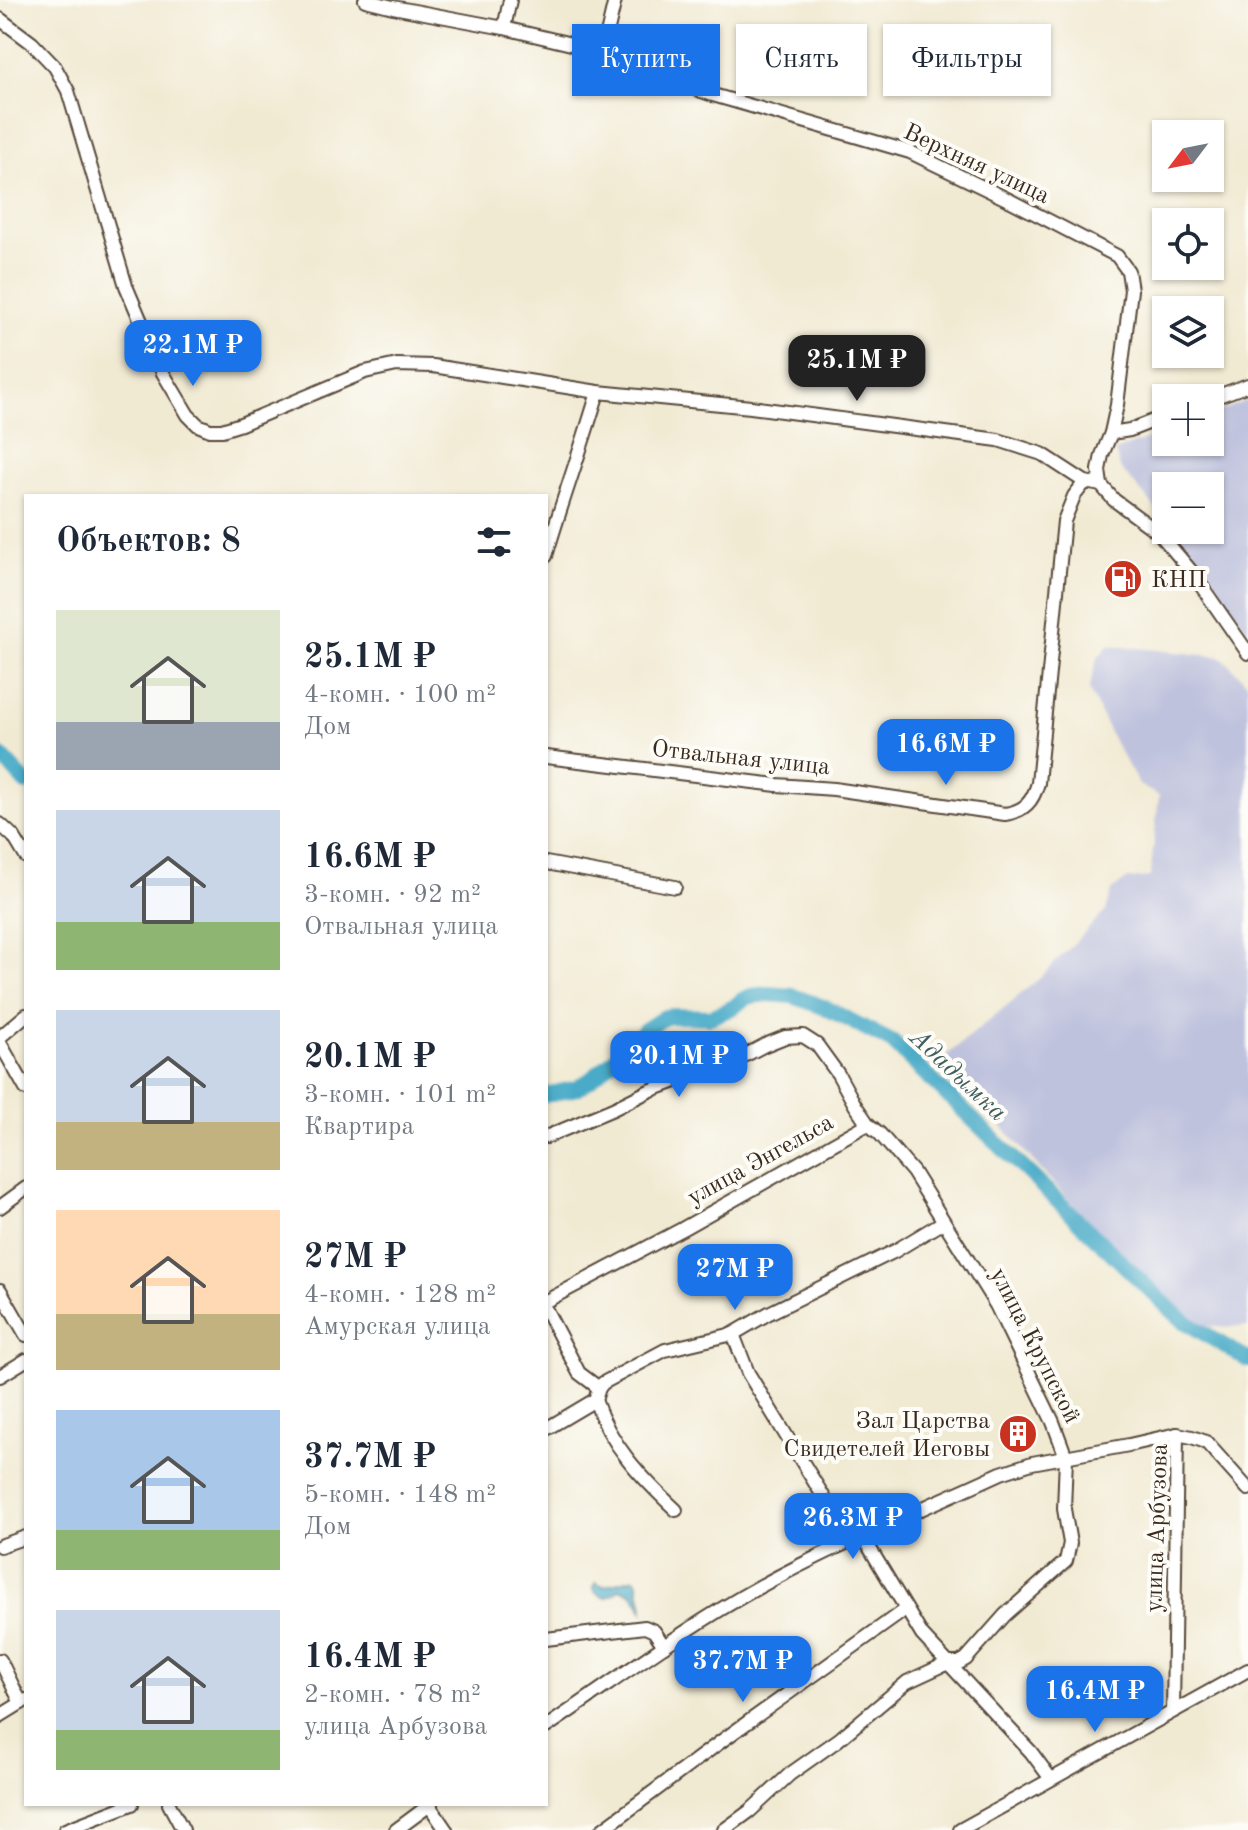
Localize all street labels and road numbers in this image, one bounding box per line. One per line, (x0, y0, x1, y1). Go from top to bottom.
street label: Верхняя улица (899, 121, 1053, 209)
street label: Отвальная улица (650, 738, 831, 780)
street label: улица Энгельса (684, 1111, 838, 1211)
street label: улица Крупской (985, 1264, 1084, 1427)
street label: улица Арбузова (1143, 1443, 1173, 1613)

